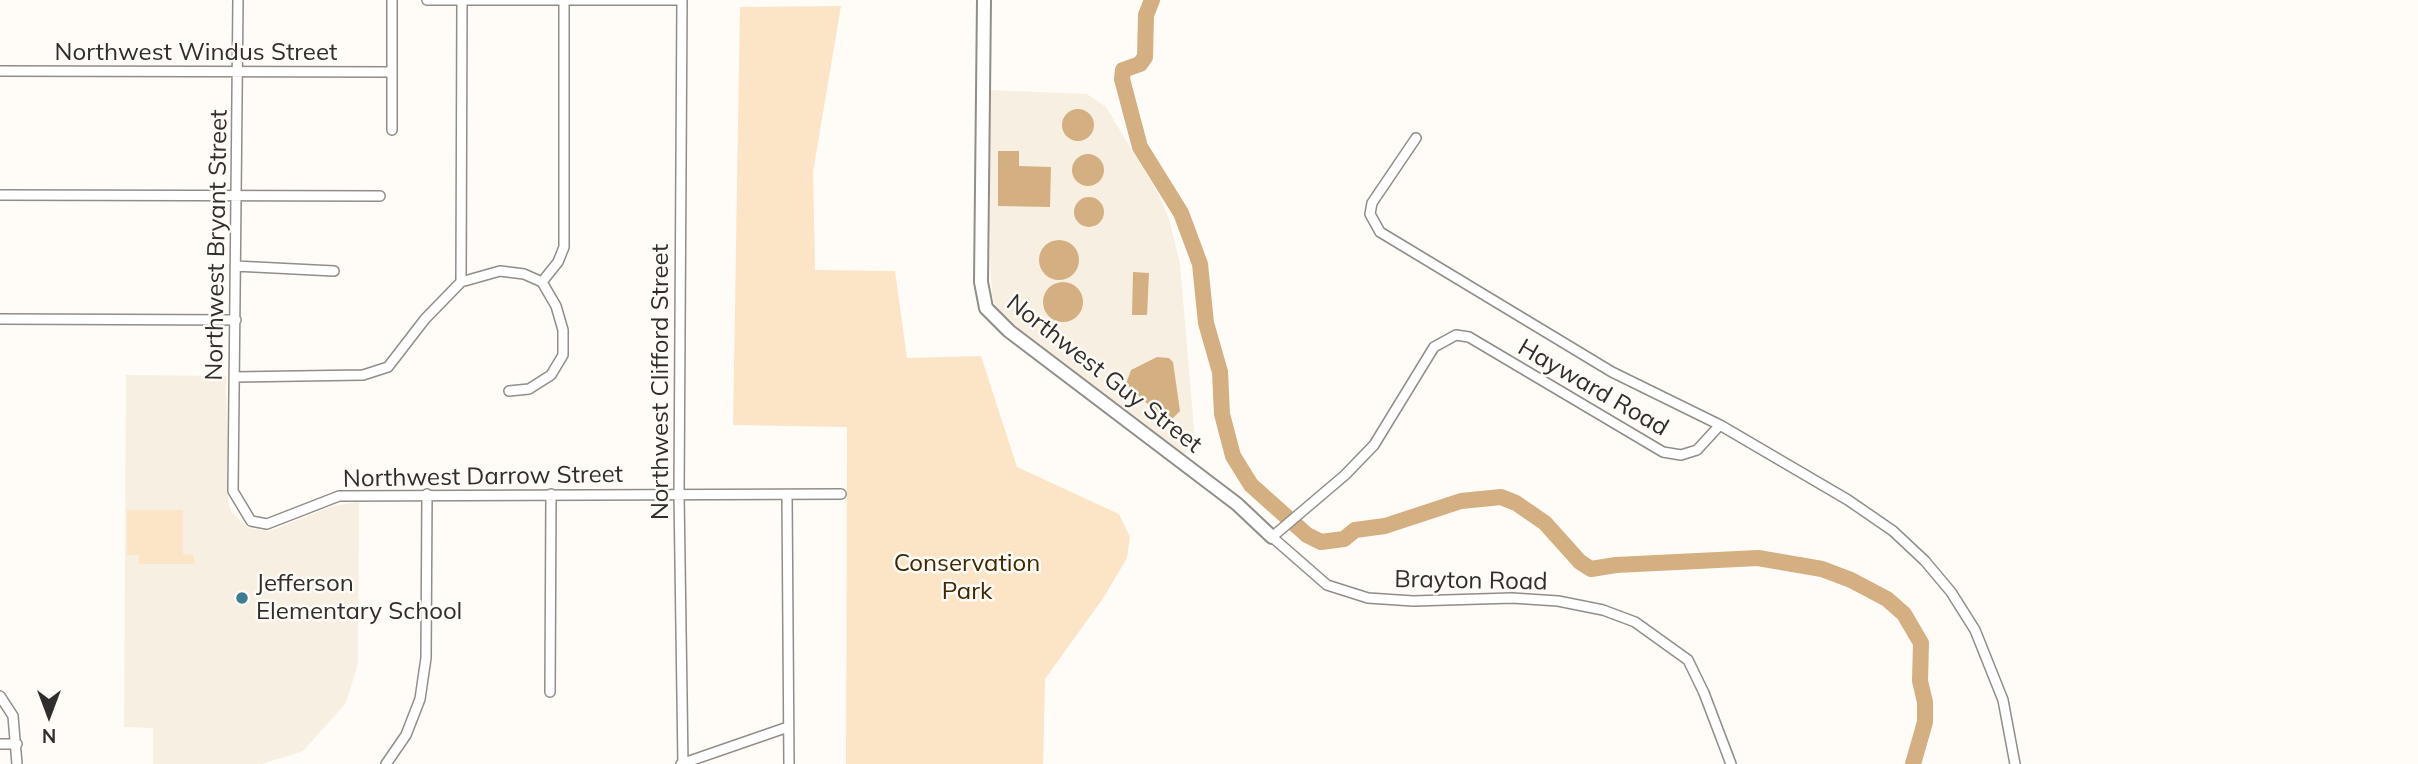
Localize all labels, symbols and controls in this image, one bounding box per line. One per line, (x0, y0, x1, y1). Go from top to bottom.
street label: Northwest Windus Street (55, 39, 337, 67)
street label: Northwest Bryant Street (200, 109, 234, 381)
street label: Northwest Clifford Street (647, 244, 675, 520)
street label: Northwest Guy Street (1000, 289, 1208, 459)
street label: Hayward Road (1513, 333, 1673, 443)
street label: Northwest Darrow Street (343, 460, 623, 494)
park label: Conservation Park (894, 550, 1040, 606)
street label: Brayton Road (1394, 565, 1548, 597)
place label: Jefferson Elementary School (256, 570, 462, 626)
marker: Jefferson Elementary School (234, 590, 250, 606)
north arrow (14, 680, 84, 750)
text: N (42, 724, 56, 748)

